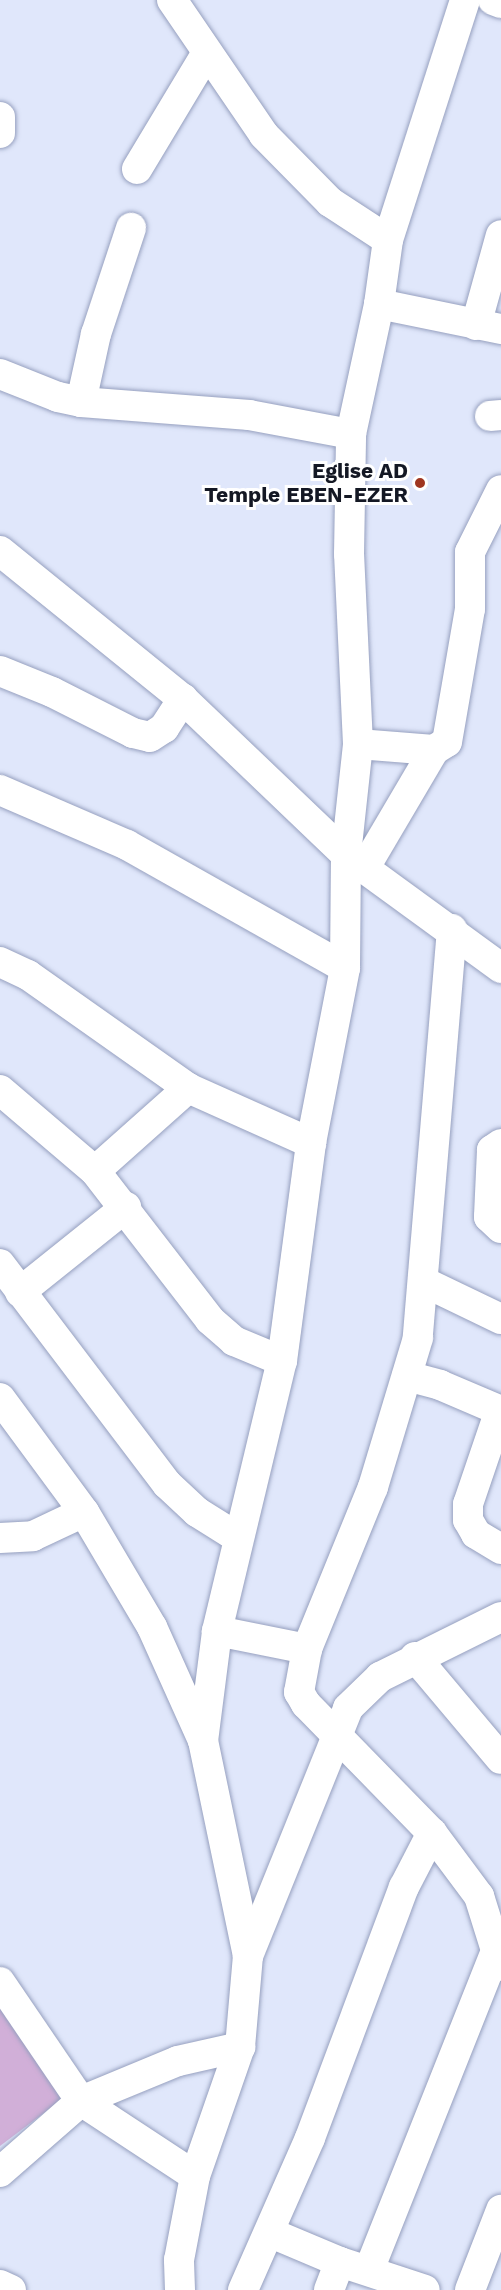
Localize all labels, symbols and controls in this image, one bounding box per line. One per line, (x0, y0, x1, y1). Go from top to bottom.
place label: Eglise AD Temple EBEN-EZER (204, 458, 408, 508)
marker: Eglise AD Temple EBEN-EZER (413, 476, 427, 490)

